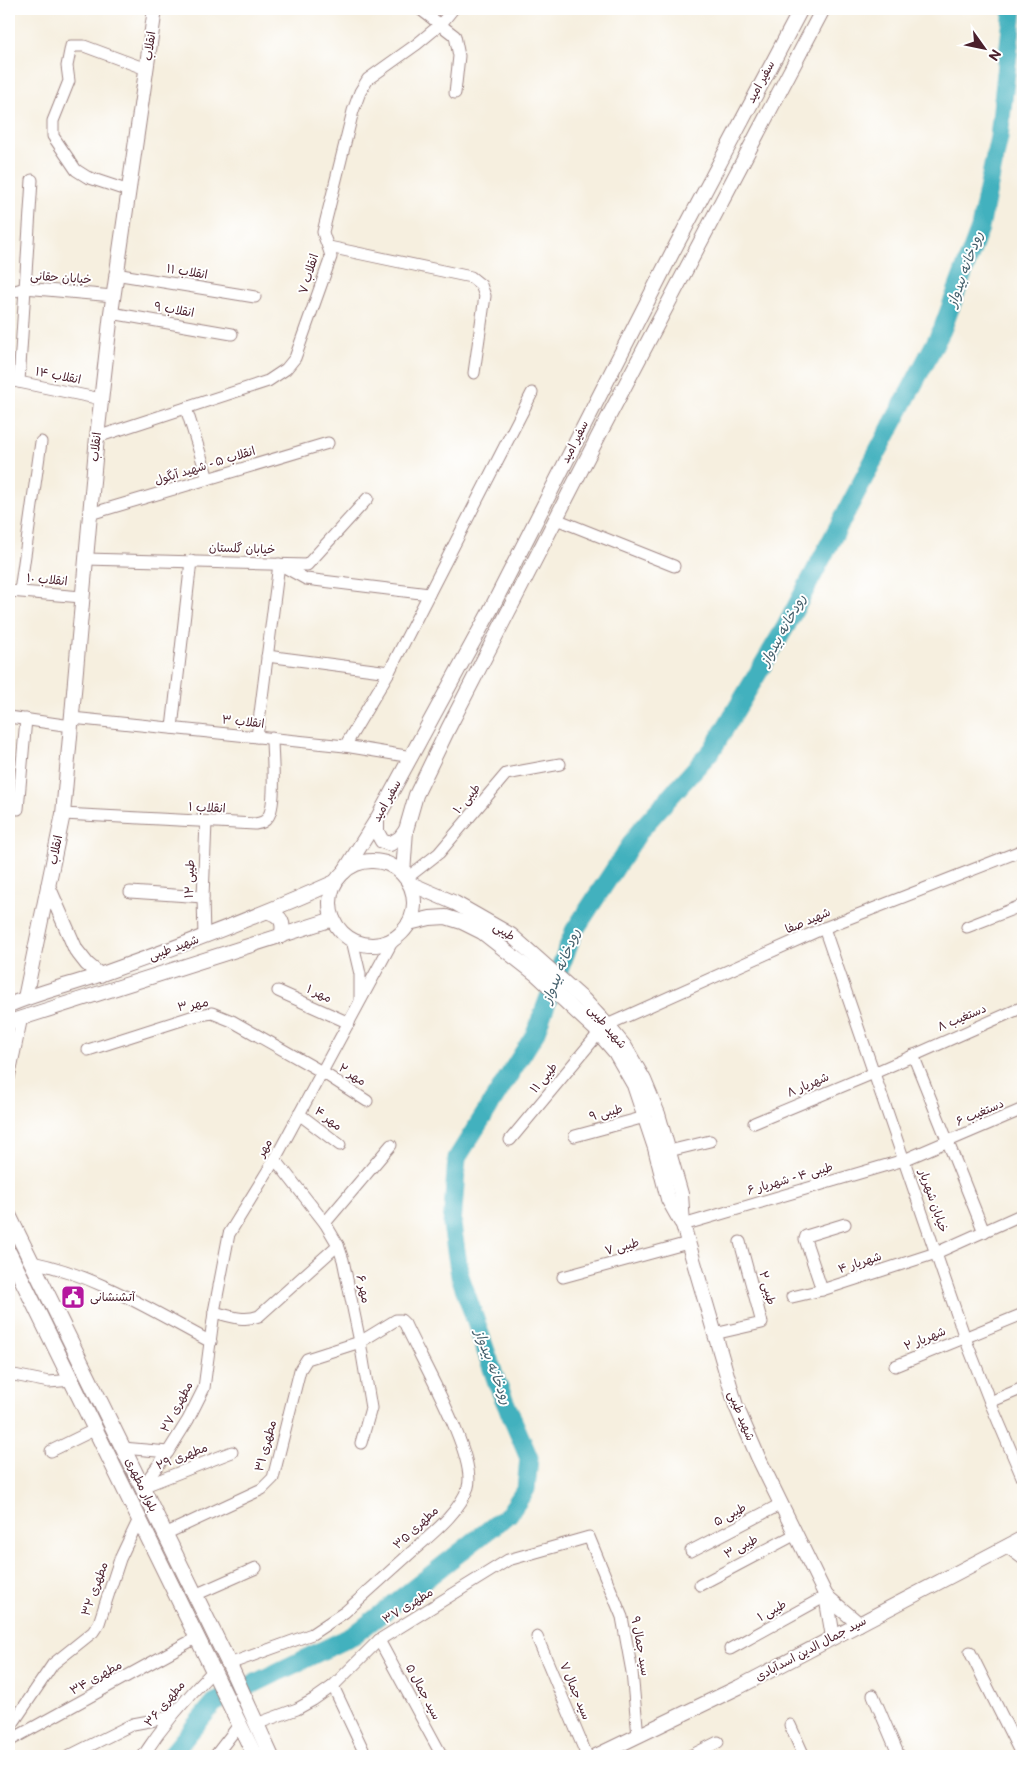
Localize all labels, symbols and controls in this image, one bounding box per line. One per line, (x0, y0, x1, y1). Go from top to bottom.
north arrow (960, 22, 1010, 72)
street label: انقلاب (141, 30, 159, 62)
text: N (984, 46, 1004, 64)
street label: سفیر امید (744, 58, 778, 106)
water label: رودخانه بیدواز (943, 228, 987, 311)
street label: انقلاب ۷ (296, 252, 322, 296)
street label: انقلاب ۱۱ (165, 261, 209, 283)
street label: خیابان حقانی (30, 268, 92, 288)
street label: انقلاب ۹ (153, 299, 195, 321)
street label: انقلاب ۱۴ (34, 364, 82, 388)
street label: سفیر امید (558, 418, 592, 466)
street label: انقلاب (87, 431, 105, 463)
street label: انقلاب ۵ - شهید آبگول (153, 444, 257, 488)
street label: خیابان گلستان (209, 540, 275, 558)
street label: انقلاب ۱۰ (26, 571, 68, 589)
water label: رودخانه بیدواز (755, 591, 810, 670)
street label: انقلاب ۳ (221, 712, 265, 732)
street label: سفیر امید (369, 777, 405, 825)
street label: طیبی ۱۰ (450, 781, 484, 817)
street label: انقلاب ۱ (188, 800, 226, 816)
street label: انقلاب (46, 834, 66, 866)
street label: طیبی ۱۲ (182, 859, 198, 899)
street label: شهید صفا (783, 905, 833, 937)
street label: طیبی (490, 919, 518, 945)
water label: رودخانه بیدواز (538, 926, 584, 1008)
street label: شهید طیبی (147, 932, 201, 964)
street label: مهر ۱ (304, 982, 334, 1006)
street label: مهر ۳ (176, 995, 210, 1015)
street label: دستغیب ۸ (935, 1001, 989, 1035)
street label: شهید طیبی (584, 1002, 630, 1052)
street label: طیبی ۱۱ (527, 1060, 561, 1096)
street label: مهر ۲ (335, 1061, 369, 1089)
street label: شهریار ۸ (785, 1069, 831, 1101)
street label: دستغیب ۶ (954, 1096, 1006, 1130)
street label: طیبی ۹ (588, 1101, 624, 1125)
street label: مهر ۴ (311, 1104, 345, 1134)
street label: مهر (253, 1136, 276, 1161)
street label: طیبی ۴ - شهریار ۶ (745, 1160, 835, 1198)
street label: خیابان شهریار (915, 1167, 951, 1234)
street label: طیبی ۷ (603, 1235, 641, 1259)
street label: شهریار ۴ (836, 1249, 884, 1277)
street label: طیبی ۲ (755, 1269, 779, 1307)
street label: مهر ۶ (353, 1273, 373, 1305)
public building icon: آتشنشانی (60, 1284, 86, 1310)
place label: آتشنشانی (90, 1290, 136, 1305)
street label: شهریار ۲ (902, 1324, 948, 1354)
water label: رودخانه بیدواز (470, 1325, 515, 1408)
street label: مطهری ۲۷ (157, 1379, 197, 1435)
street label: شهید طیبی (724, 1389, 758, 1443)
street label: مطهری ۳۱ (252, 1419, 280, 1473)
street label: مطهری ۲۹ (154, 1440, 210, 1474)
street label: بلوار مطهری (121, 1455, 161, 1515)
street label: طیبی ۵ (711, 1500, 749, 1530)
street label: مطهری ۳۵ (390, 1503, 442, 1553)
street label: طیبی ۳ (721, 1532, 761, 1562)
street label: مطهری ۳۲ (78, 1560, 112, 1618)
street label: مطهری ۳۷ (380, 1585, 436, 1627)
street label: طیبی ۱ (755, 1597, 789, 1625)
street label: سید جمال الدین اسدآبادی (753, 1613, 869, 1685)
street label: سید جمال ۹ (627, 1615, 653, 1677)
street label: مطهری ۳۴ (67, 1658, 125, 1698)
street label: سید جمال ۷ (556, 1660, 594, 1722)
street label: سید جمال ۵ (402, 1662, 444, 1722)
street label: مطهری ۳۶ (141, 1678, 189, 1730)

